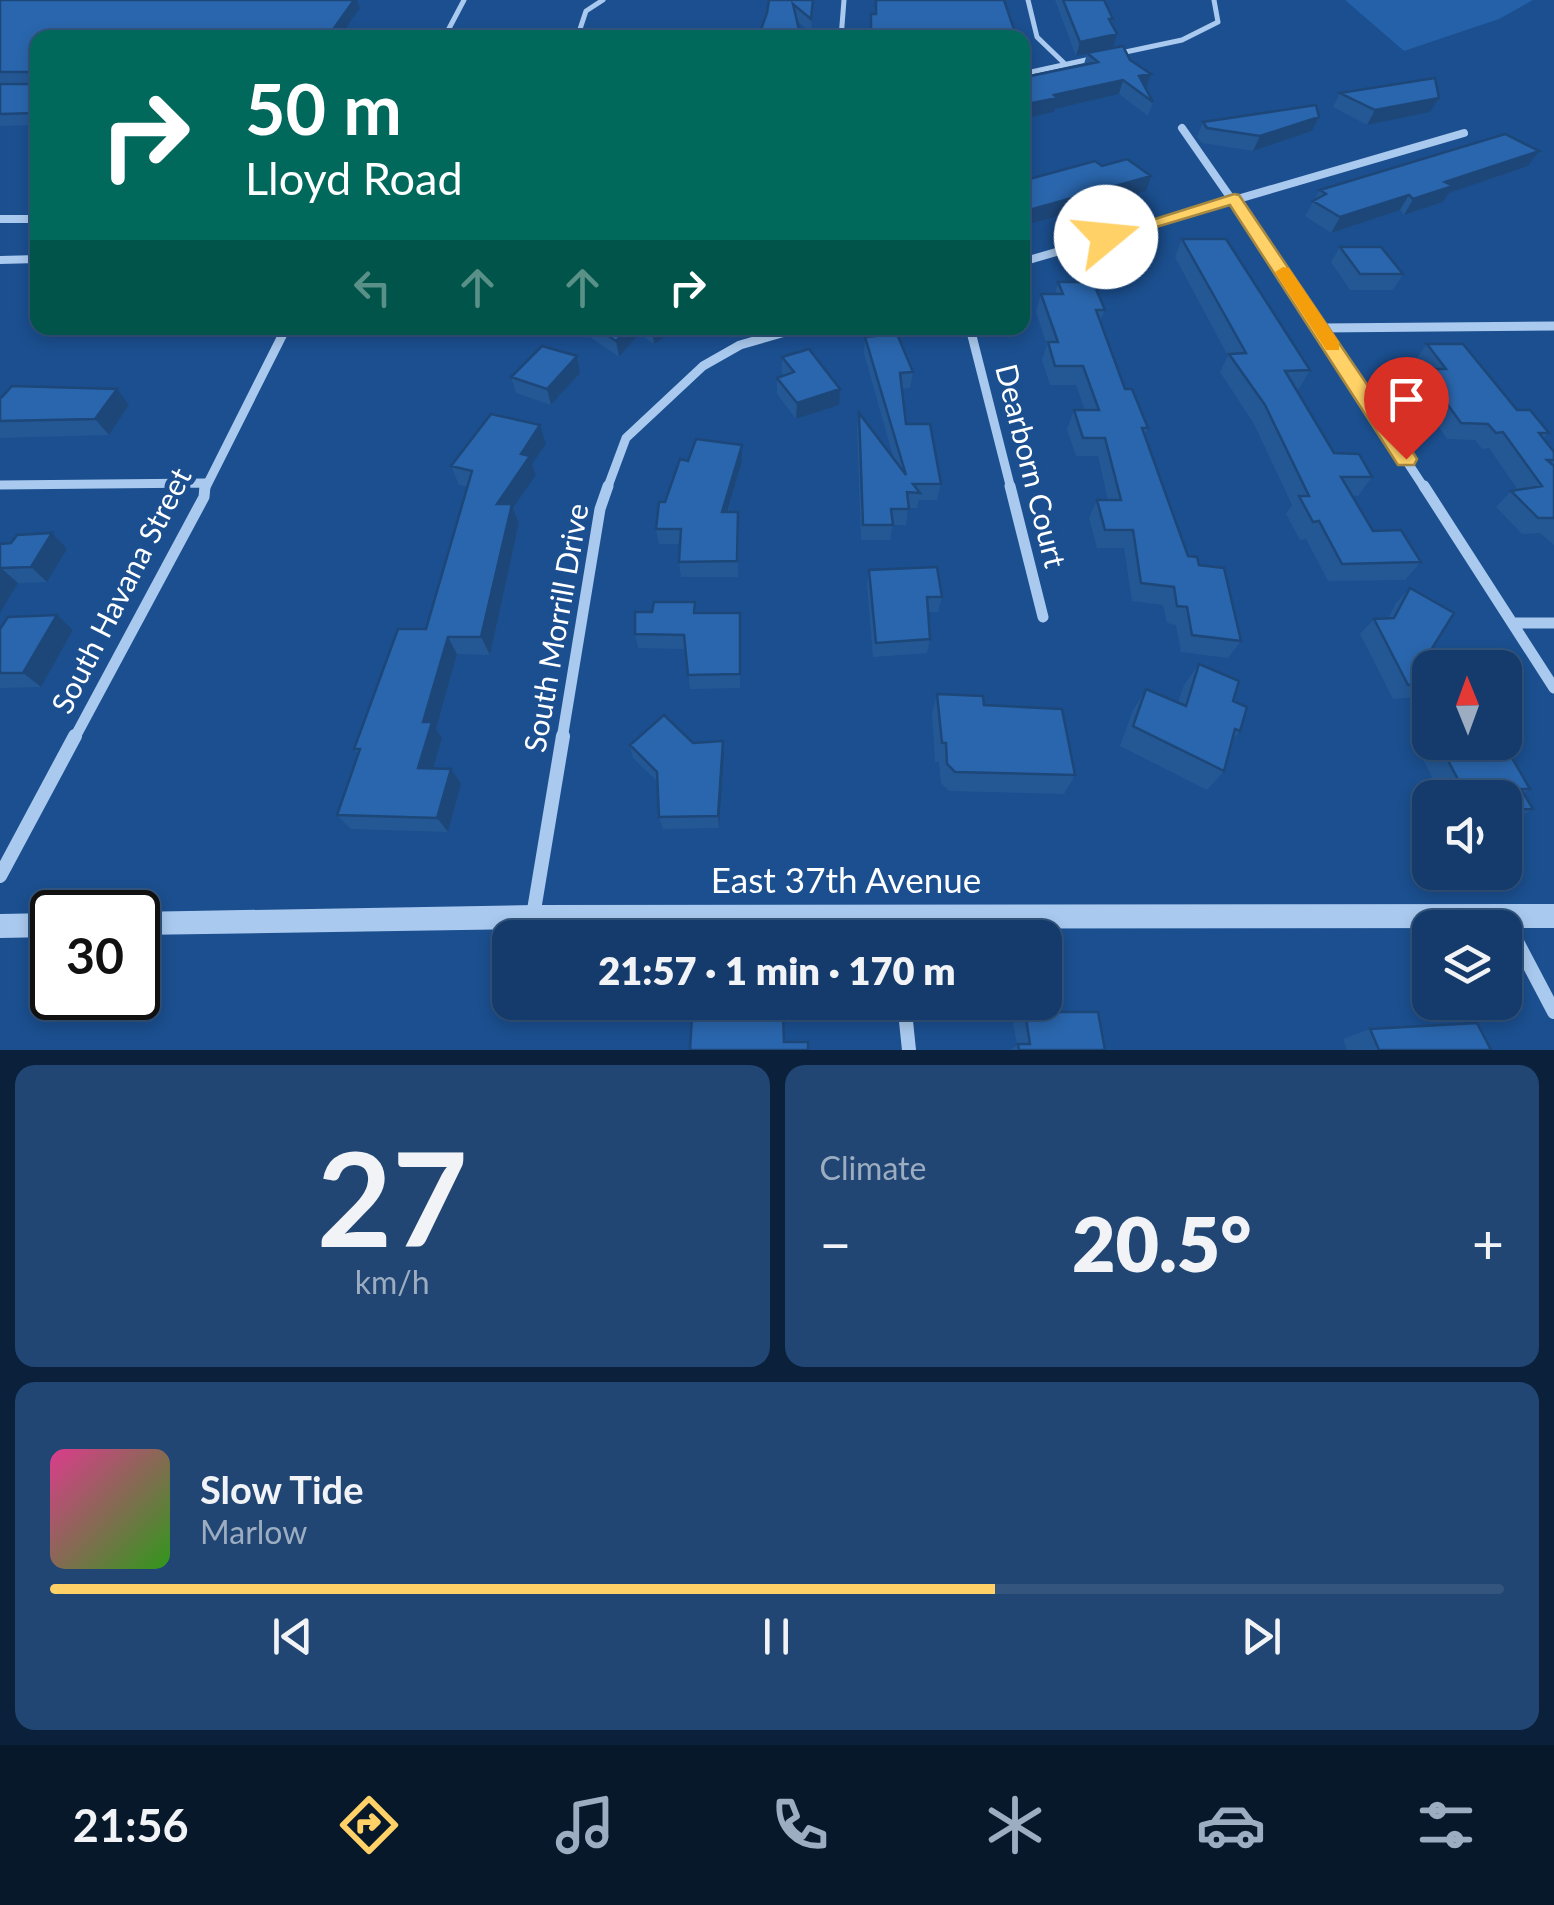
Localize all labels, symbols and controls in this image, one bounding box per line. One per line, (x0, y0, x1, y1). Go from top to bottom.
text: 50 m (245, 66, 402, 150)
icon: right (80, 70, 210, 200)
text: Lloyd Road (245, 151, 463, 205)
position arrow (1054, 185, 1158, 289)
icon: left (345, 260, 400, 315)
icon: ahead (450, 260, 505, 315)
icon: ahead (555, 260, 610, 315)
icon: right (660, 260, 715, 315)
pin (1364, 357, 1449, 460)
street label: Dearborn Court (989, 360, 1075, 571)
icon: arrive (1379, 372, 1434, 427)
street label: South Havana Street (43, 461, 198, 719)
street label: South Morrill Drive (515, 500, 595, 755)
north arrow (1412, 650, 1522, 760)
map controls (1412, 650, 1522, 1020)
button: sound (1412, 780, 1522, 890)
street label: East 37th Avenue (711, 858, 981, 900)
speed limit sign: 30 (30, 890, 160, 1020)
button: layers (1412, 910, 1522, 1020)
text: 21:57 · 1 min · 170 m (598, 947, 956, 993)
text: 27 (317, 1119, 468, 1275)
text: Climate (820, 1148, 926, 1187)
text: 20.5° (1072, 1198, 1252, 1288)
text: − (820, 1210, 851, 1276)
text: + (1472, 1210, 1504, 1276)
text: km/h (355, 1262, 430, 1301)
text: Slow Tide (200, 1466, 363, 1512)
text: Marlow (200, 1512, 307, 1551)
icon: previous (265, 1609, 320, 1664)
icon: pause (749, 1609, 804, 1664)
icon: next (1234, 1609, 1289, 1664)
icon: directions (334, 1790, 404, 1860)
icon: music (550, 1790, 620, 1860)
icon: phone (765, 1790, 835, 1860)
icon: climate (980, 1790, 1050, 1860)
icon: car (1196, 1790, 1266, 1860)
icon: filters (1411, 1790, 1481, 1860)
text: 21:56 (73, 1798, 189, 1852)

